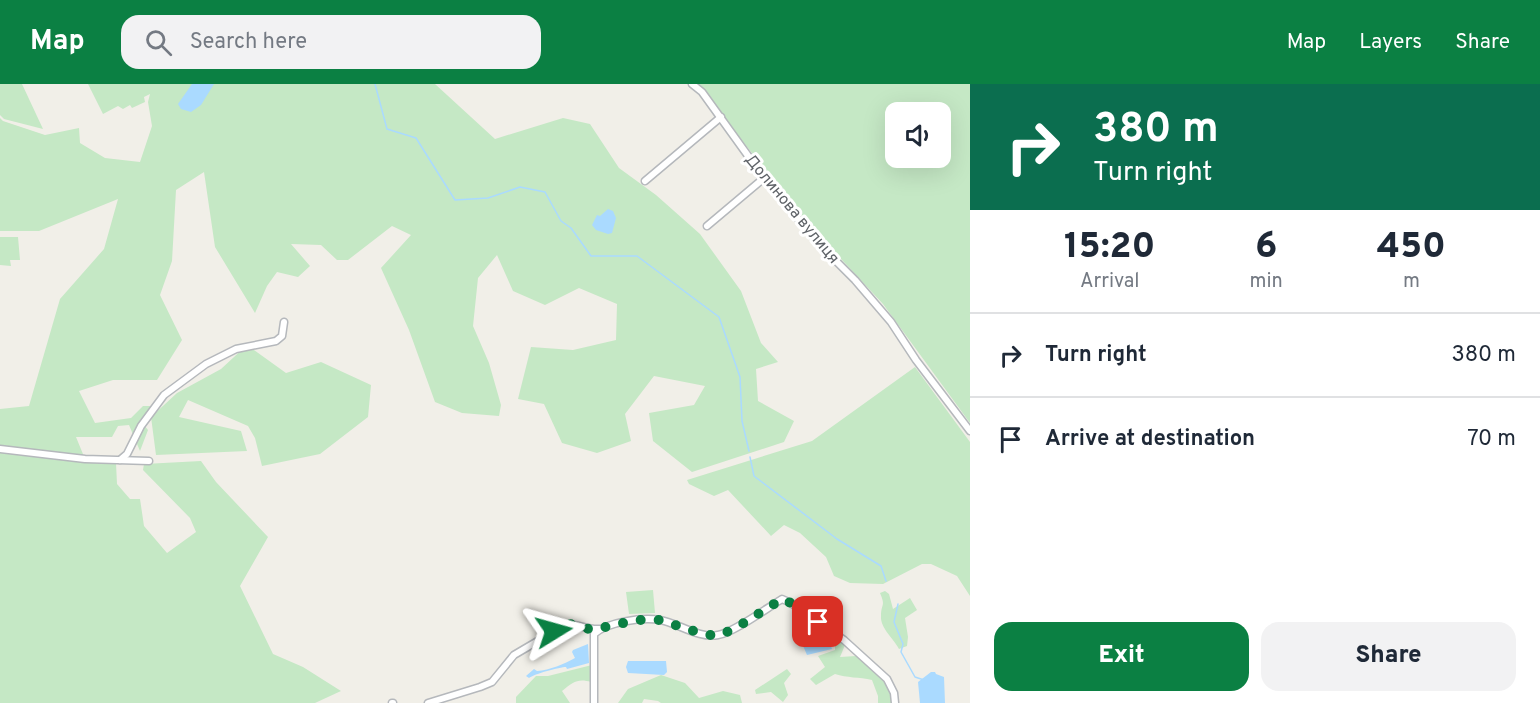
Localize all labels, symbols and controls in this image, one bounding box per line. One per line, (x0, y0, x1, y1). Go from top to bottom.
search box (121, 15, 541, 69)
text: Map (30, 24, 85, 60)
icon: search (142, 26, 175, 59)
text: Search here (190, 29, 307, 56)
text: Map (1287, 29, 1326, 56)
text: Layers (1359, 29, 1422, 56)
text: Share (1455, 29, 1510, 56)
map controls (885, 102, 951, 168)
button: sound (885, 102, 951, 168)
text: 380 m (1093, 104, 1219, 157)
icon: right (994, 108, 1072, 186)
street label: Долинова вулиця (740, 150, 843, 268)
text: Turn right (1093, 156, 1212, 190)
text: 15:20 (1064, 225, 1155, 271)
text: 6 (1255, 225, 1277, 271)
text: 450 (1377, 225, 1446, 271)
text: Arrival (1080, 269, 1140, 295)
text: min (1250, 269, 1283, 295)
text: m (1403, 269, 1420, 295)
icon: right (994, 339, 1027, 372)
text: Turn right (1045, 342, 1147, 369)
text: 380 m (1452, 342, 1516, 369)
icon: arrive (994, 423, 1027, 456)
text: Arrive at destination (1045, 426, 1255, 453)
text: 70 m (1467, 426, 1516, 453)
pin (792, 596, 843, 647)
position arrow (522, 599, 586, 663)
icon: arrive (801, 605, 834, 638)
button: Exit (994, 622, 1249, 691)
button: Share (1261, 622, 1516, 691)

